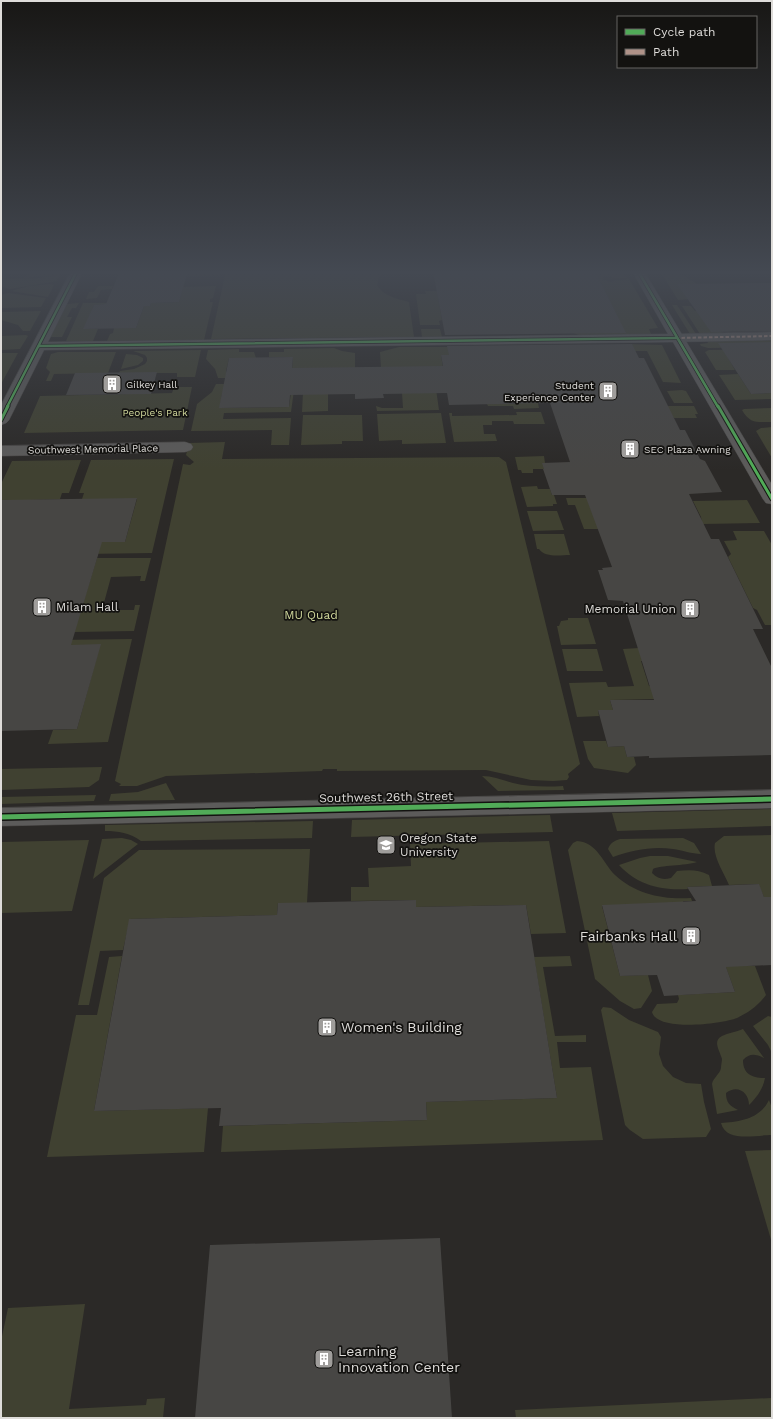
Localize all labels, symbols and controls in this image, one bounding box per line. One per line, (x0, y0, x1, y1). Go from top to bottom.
legend (617, 16, 757, 68)
text: Cycle path (653, 25, 715, 39)
text: Path (653, 45, 679, 59)
building icon: Gilkey Hall (101, 373, 123, 395)
place label: Gilkey Hall (126, 379, 177, 390)
place label: Student Experience Center (504, 380, 595, 403)
building icon: Student Experience Center (597, 380, 619, 402)
park label: People's Park (122, 407, 188, 418)
building icon: SEC Plaza Awning (619, 438, 641, 460)
street label: Southwest Memorial Place (28, 442, 158, 456)
place label: SEC Plaza Awning (644, 444, 731, 455)
building icon: Milam Hall (31, 596, 53, 618)
building icon: Memorial Union (679, 598, 701, 620)
place label: Milam Hall (56, 600, 119, 614)
place label: Memorial Union (584, 602, 676, 616)
park label: MU Quad (284, 608, 338, 622)
street label: Southwest 26th Street (319, 789, 453, 805)
place label: Oregon State University (400, 831, 477, 859)
school or university icon: Oregon State University (375, 834, 397, 856)
building icon: Fairbanks Hall (680, 925, 702, 947)
place label: Fairbanks Hall (580, 928, 678, 944)
building icon: Women's Building (316, 1016, 338, 1038)
place label: Women's Building (341, 1019, 462, 1035)
place label: Learning Innovation Center (338, 1343, 460, 1375)
building icon: Learning Innovation Center (313, 1348, 335, 1370)

